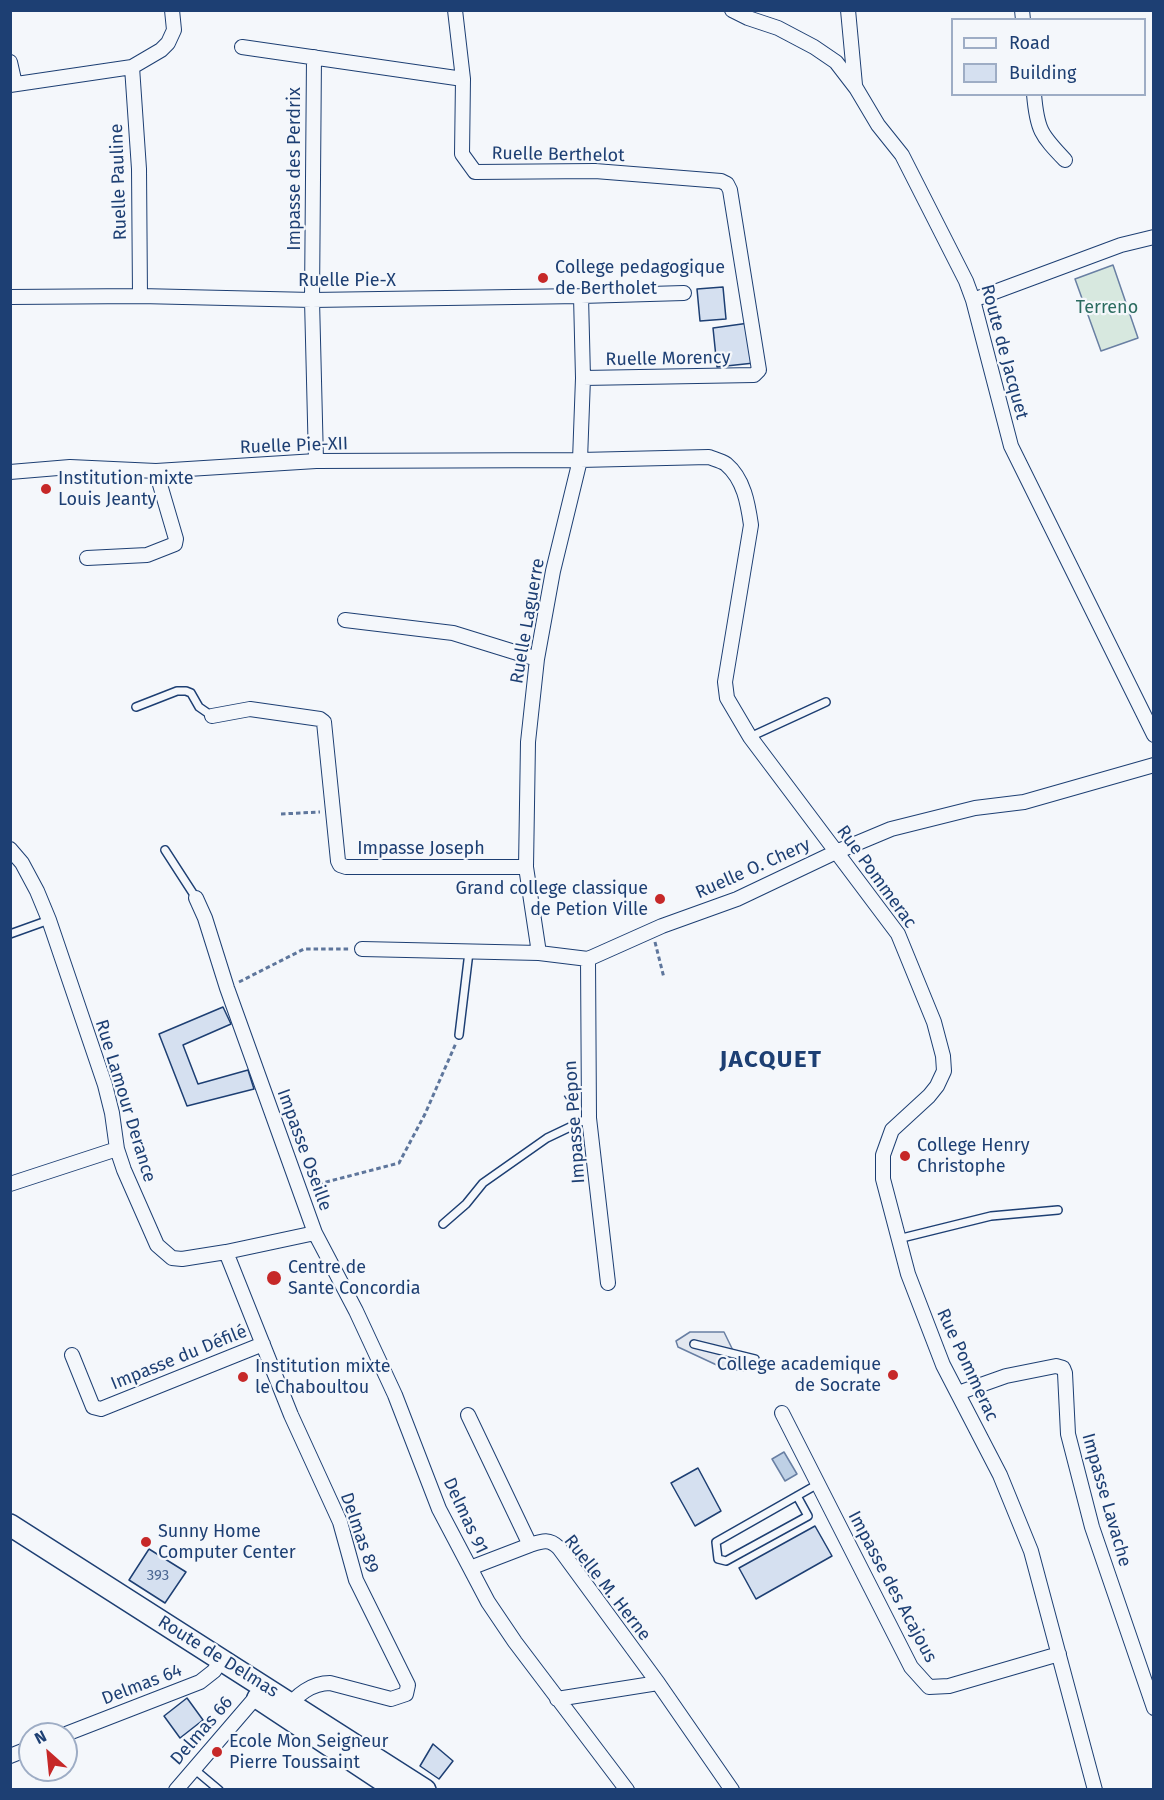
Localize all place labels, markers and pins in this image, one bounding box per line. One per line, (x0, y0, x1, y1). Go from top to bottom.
place label: College pedagogique de Bertholet (555, 257, 725, 300)
marker: College pedagogique de Bertholet (536, 271, 550, 285)
place label: Institution mixte Louis Jeanty (58, 468, 193, 510)
marker: Institution mixte Louis Jeanty (39, 482, 53, 496)
place label: Grand college classique de Petion Ville (456, 878, 648, 920)
marker: Grand college classique de Petion Ville (653, 892, 667, 906)
place label: College Henry Christophe (917, 1135, 1030, 1178)
marker: College Henry Christophe (898, 1149, 912, 1163)
place label: Centre de Sante Concordia (288, 1257, 421, 1300)
marker: Centre de Sante Concordia (265, 1269, 283, 1287)
place label: College academique de Socrate (717, 1354, 881, 1396)
place label: Institution mixte le Chaboultou (255, 1356, 390, 1398)
marker: College academique de Socrate (886, 1368, 900, 1382)
marker: Institution mixte le Chaboultou (236, 1370, 250, 1384)
place label: Sunny Home Computer Center (158, 1521, 296, 1564)
marker: Sunny Home Computer Center (139, 1535, 153, 1549)
place label: Ecole Mon Seigneur Pierre Toussaint (229, 1731, 388, 1774)
marker: Ecole Mon Seigneur Pierre Toussaint (210, 1745, 224, 1759)

